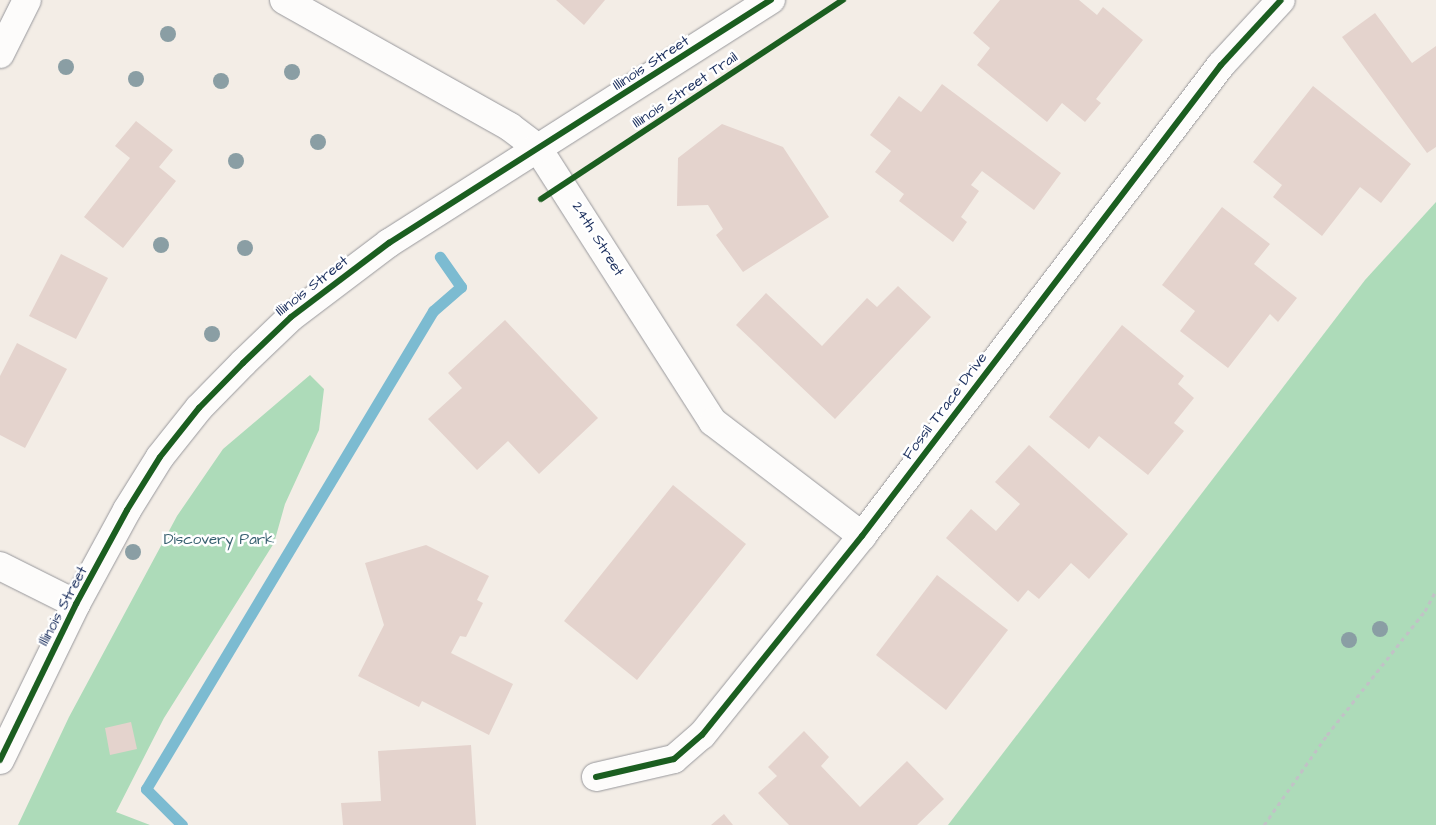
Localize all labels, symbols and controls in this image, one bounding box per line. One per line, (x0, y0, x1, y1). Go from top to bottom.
street label: Illinois Street (610, 32, 692, 94)
street label: Illinois Street Trail (629, 48, 741, 132)
street label: 24th Street (568, 198, 628, 280)
street label: Illinois Street (272, 252, 352, 320)
street label: Fossil Trace Drive (899, 349, 991, 463)
park label: Discovery Park (164, 531, 274, 549)
street label: Illinois Street (35, 563, 91, 649)

